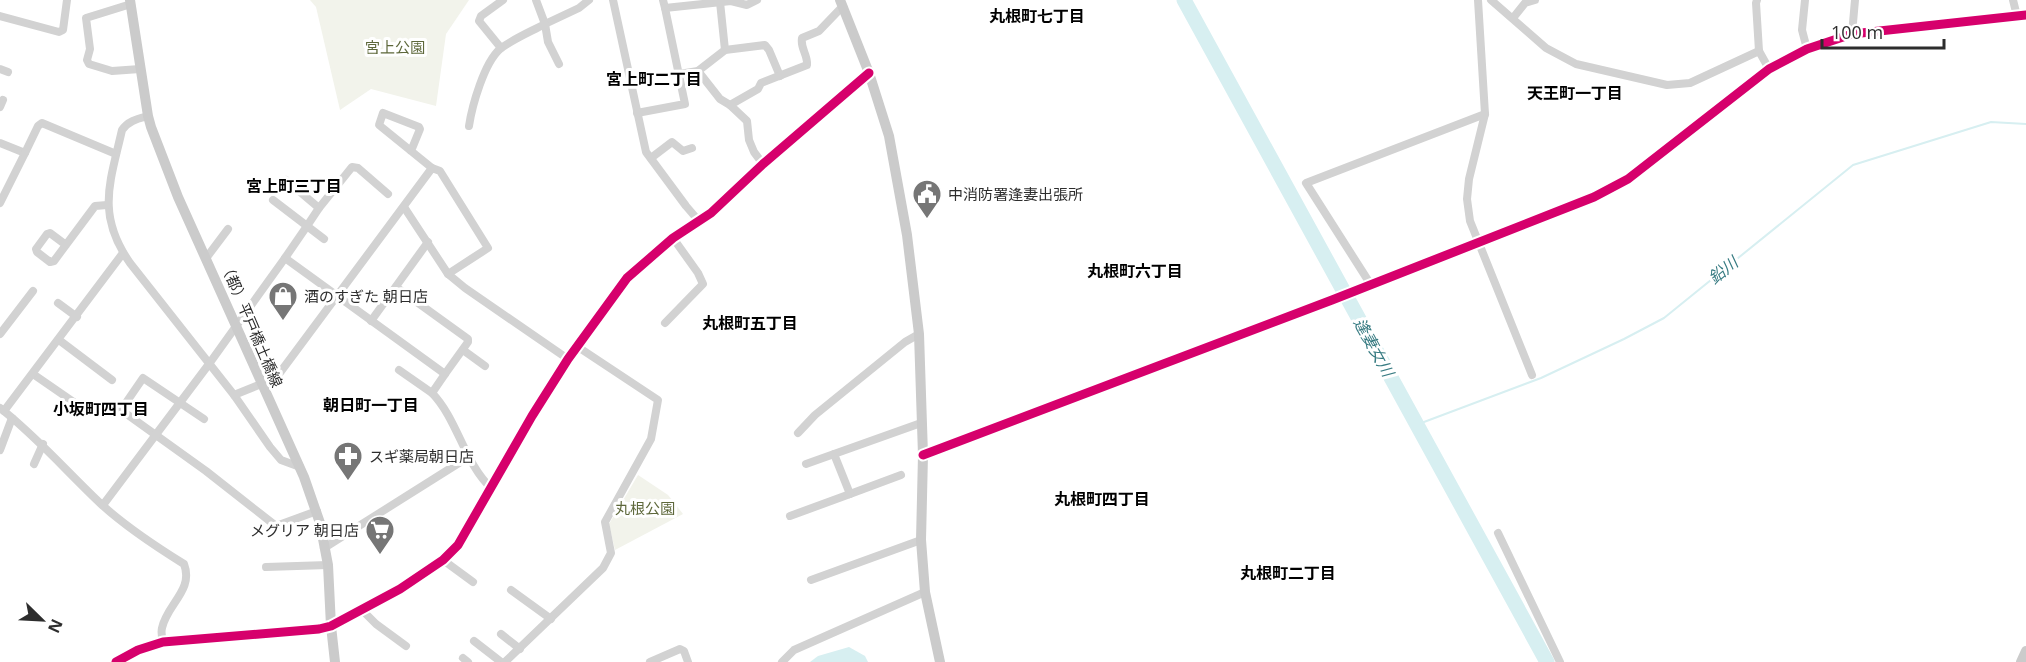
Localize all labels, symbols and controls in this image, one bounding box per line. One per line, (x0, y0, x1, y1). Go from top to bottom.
district label: 丸根町七丁目 (989, 5, 1085, 27)
scale bar (1822, 12, 1944, 50)
text: 100 m (1831, 20, 1883, 44)
park label: 宮上公園 (365, 37, 425, 57)
district label: 宮上町二丁目 (606, 68, 702, 90)
district label: 天王町一丁目 (1527, 82, 1623, 104)
district label: 宮上町三丁目 (246, 175, 342, 197)
public building icon: 中消防署逢妻出張所 (911, 178, 943, 220)
place label: 中消防署逢妻出張所 (948, 184, 1083, 204)
water label: 鉛川 (1704, 250, 1744, 289)
street label: （都）平戸橋土橋線 (216, 258, 288, 390)
district label: 丸根町六丁目 (1087, 260, 1183, 282)
shop icon: 酒のすぎた 朝日店 (267, 280, 299, 322)
place label: 酒のすぎた 朝日店 (304, 286, 428, 306)
district label: 丸根町五丁目 (702, 312, 798, 334)
water label: 逢妻女川 (1349, 314, 1400, 382)
district label: 朝日町一丁目 (323, 394, 419, 416)
district label: 小坂町四丁目 (53, 398, 149, 420)
pharmacy icon: スギ薬局朝日店 (332, 440, 364, 482)
place label: スギ薬局朝日店 (369, 446, 474, 466)
district label: 丸根町四丁目 (1054, 488, 1150, 510)
park label: 丸根公園 (615, 498, 675, 518)
supermarket icon: メグリア 朝日店 (364, 514, 396, 556)
place label: メグリア 朝日店 (250, 520, 359, 540)
district label: 丸根町二丁目 (1240, 562, 1336, 584)
north arrow (12, 590, 72, 650)
text: N (43, 616, 68, 637)

